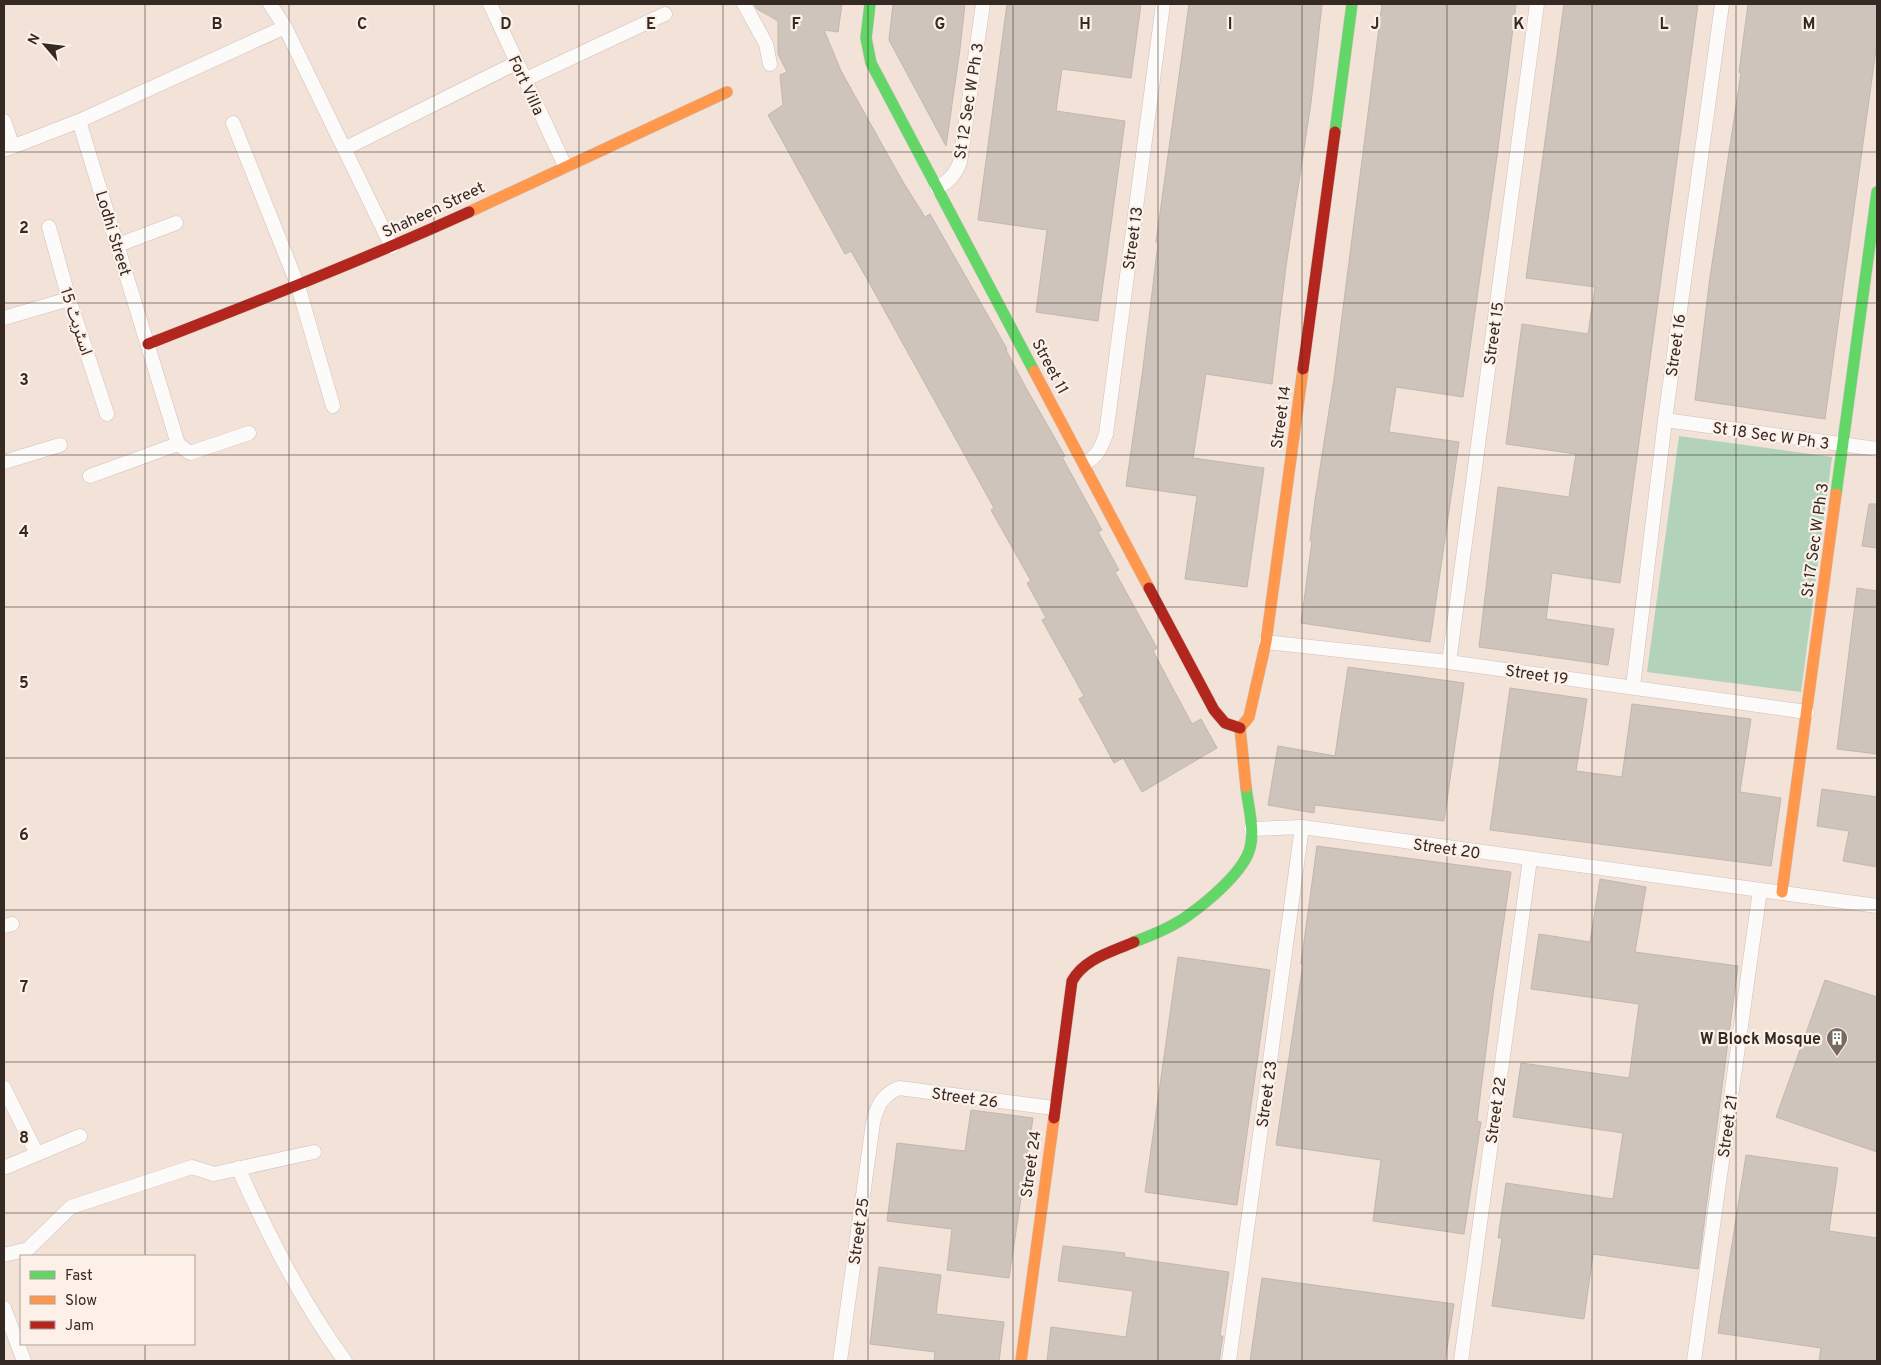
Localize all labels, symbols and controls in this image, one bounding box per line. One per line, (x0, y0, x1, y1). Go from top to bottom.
text: B (211, 15, 223, 35)
text: C (357, 15, 367, 35)
text: D (500, 15, 512, 35)
text: E (646, 15, 656, 35)
text: F (791, 15, 801, 35)
text: G (935, 15, 945, 35)
text: H (1079, 15, 1091, 35)
text: I (1228, 15, 1232, 35)
text: J (1371, 15, 1379, 35)
text: K (1513, 15, 1525, 35)
text: L (1659, 15, 1669, 35)
text: M (1803, 15, 1815, 35)
north arrow (20, 20, 70, 70)
text: N (25, 31, 45, 48)
street label: St 12 Sec W Ph 3 (951, 42, 989, 161)
street label: Fort Villa (503, 53, 548, 119)
street label: Shaheen Street (379, 178, 488, 243)
street label: Lodhi Street (90, 189, 135, 279)
street label: Street 13 (1120, 205, 1148, 271)
text: 2 (19, 219, 29, 239)
street label: اسٹریٹ 15 (55, 285, 95, 358)
street label: Street 15 (1481, 300, 1509, 366)
street label: Street 16 (1663, 313, 1691, 378)
street label: Street 11 (1026, 336, 1072, 398)
text: 3 (19, 371, 29, 391)
street label: Street 14 (1268, 384, 1296, 450)
street label: St 18 Sec W Ph 3 (1711, 419, 1830, 455)
street label: St 17 Sec W Ph 3 (1798, 482, 1834, 599)
text: 4 (19, 523, 29, 543)
street label: Street 19 (1504, 662, 1569, 690)
text: 5 (19, 674, 29, 694)
text: 6 (19, 826, 29, 846)
street label: Street 20 (1412, 835, 1482, 865)
text: 7 (20, 978, 28, 998)
building icon: W Block Mosque (1825, 1026, 1849, 1057)
place label: W Block Mosque (1700, 1030, 1821, 1050)
street label: Street 23 (1253, 1060, 1283, 1129)
street label: Street 22 (1482, 1076, 1512, 1145)
street label: Street 26 (930, 1084, 999, 1114)
street label: Street 21 (1715, 1093, 1743, 1159)
text: 8 (19, 1129, 29, 1149)
street label: Street 24 (1017, 1129, 1047, 1199)
street label: Street 25 (845, 1196, 875, 1266)
legend (20, 1255, 195, 1345)
text: Fast (65, 1267, 93, 1286)
text: Slow (65, 1292, 97, 1311)
text: Jam (65, 1317, 94, 1336)

